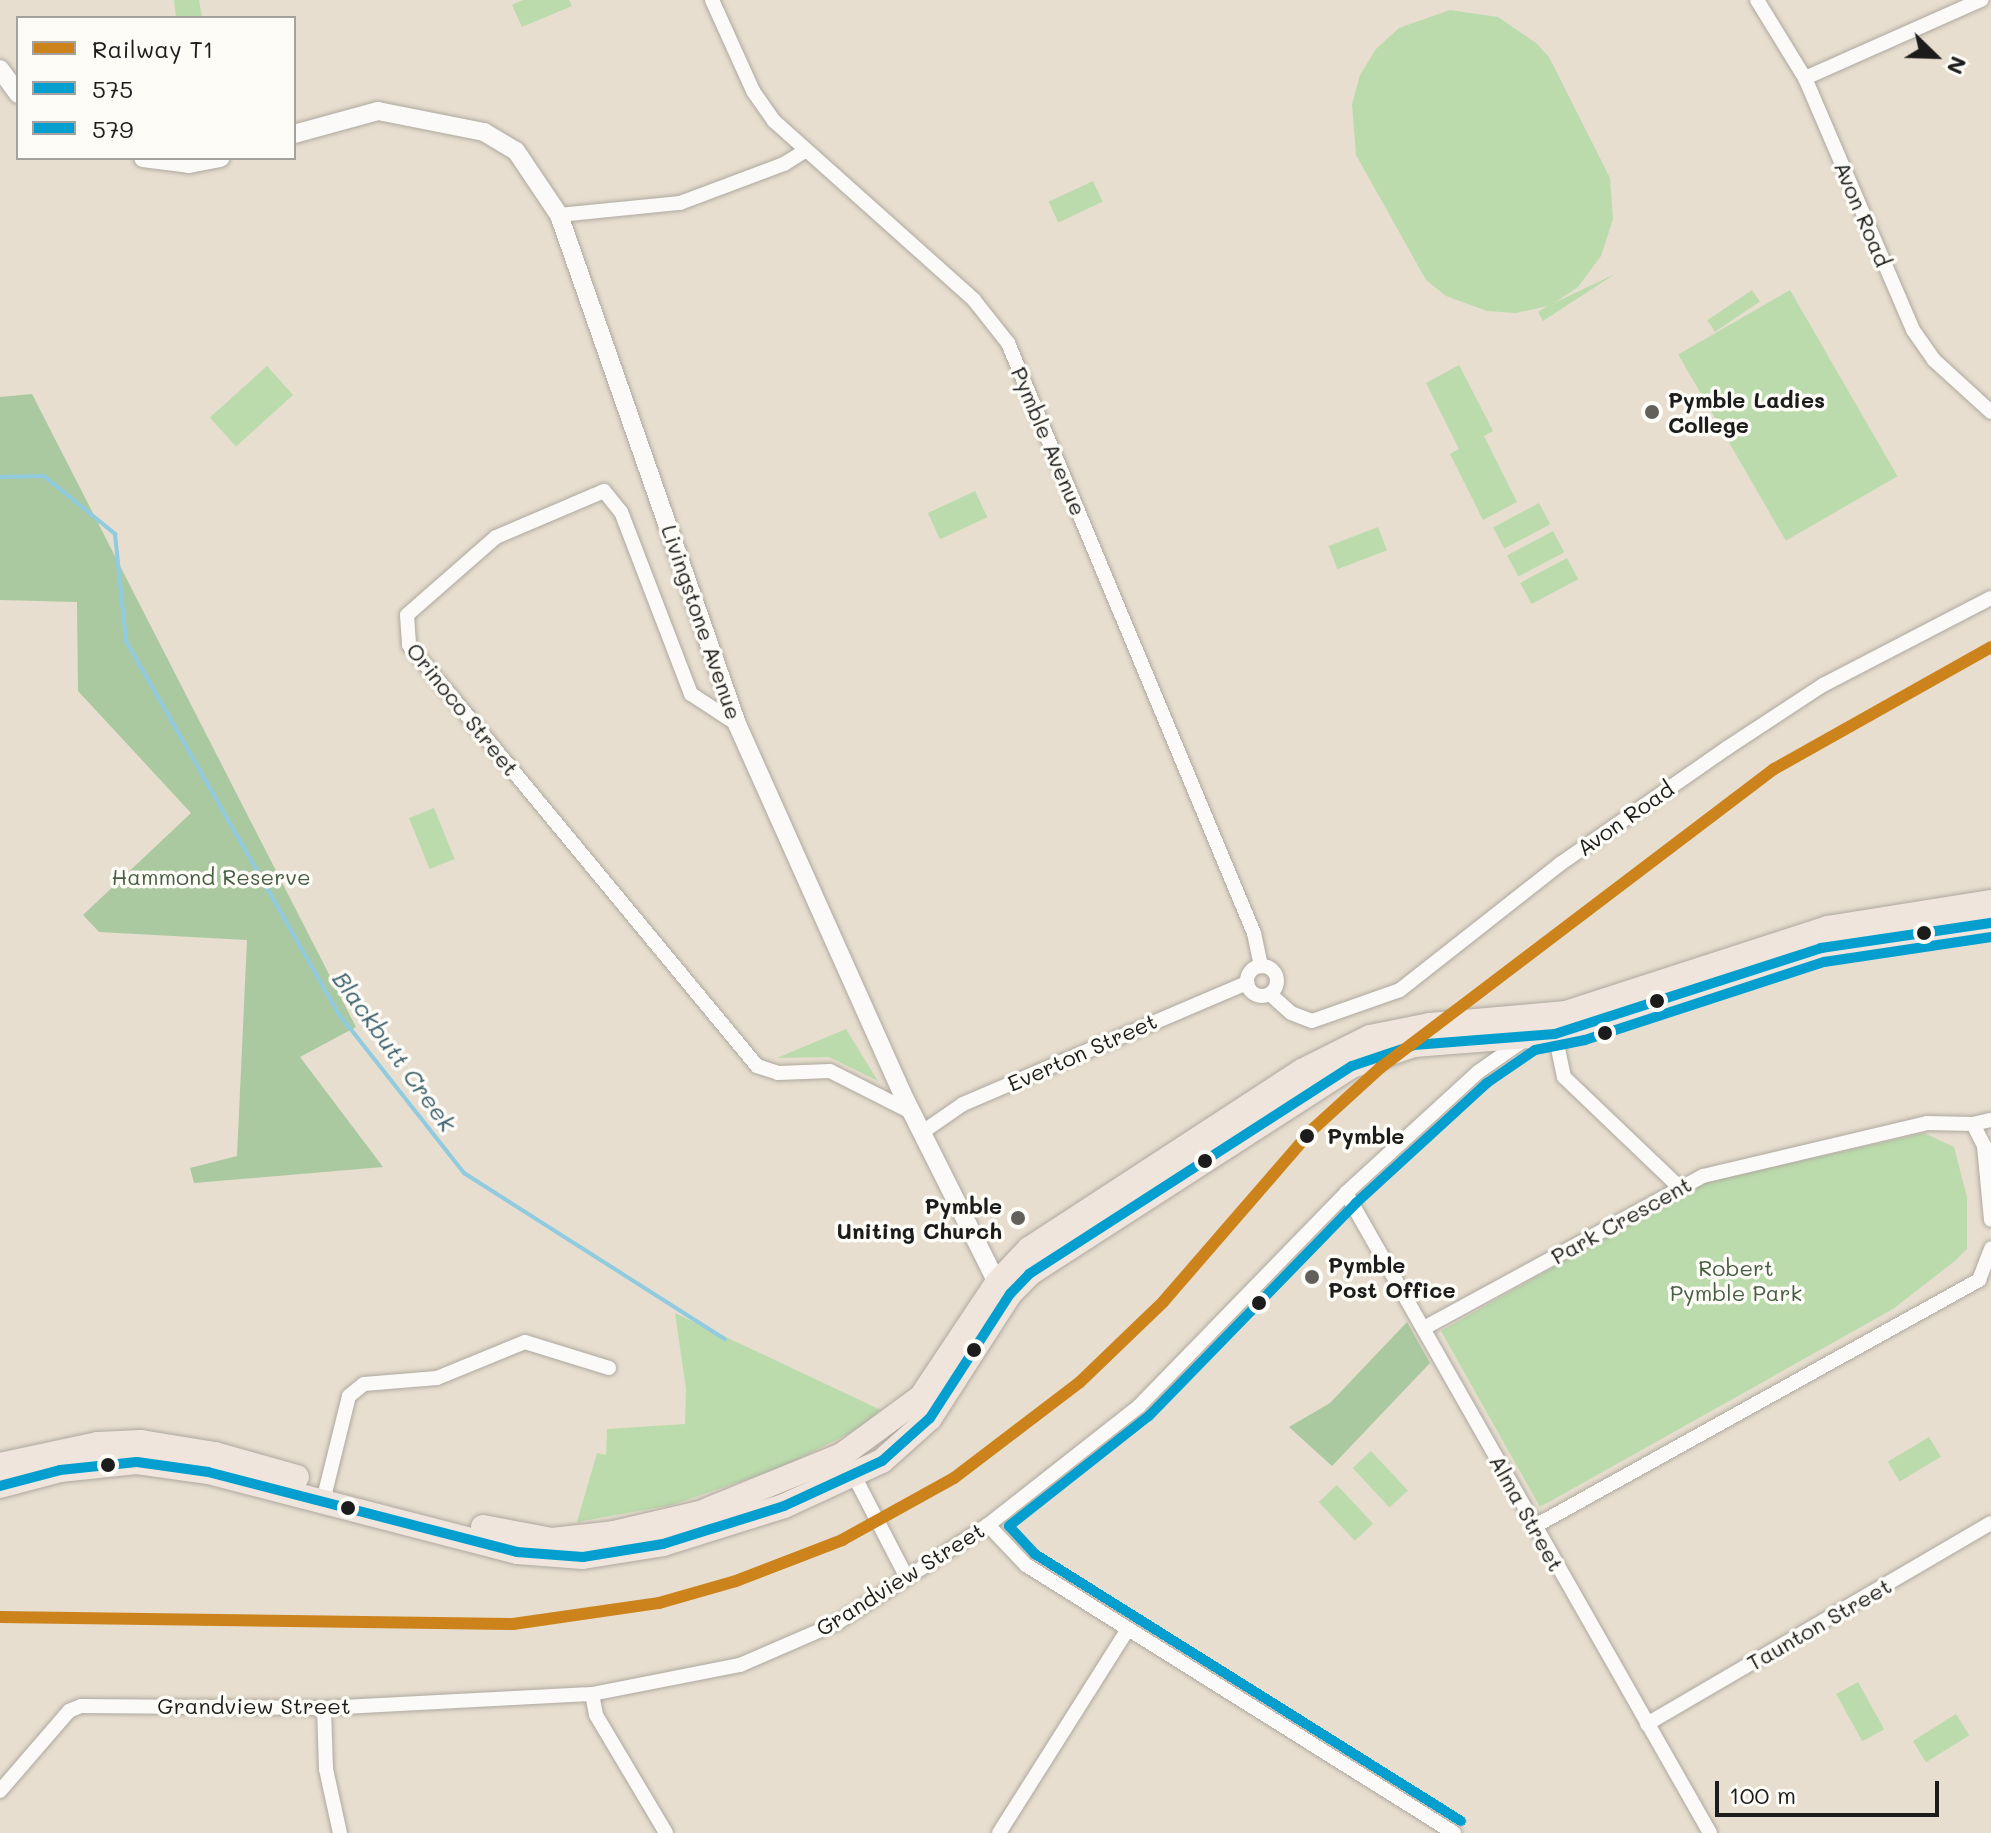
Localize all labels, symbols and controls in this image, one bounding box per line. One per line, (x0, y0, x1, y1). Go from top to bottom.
legend (16, 16, 296, 160)
north arrow (1895, 16, 1975, 96)
text: Railway T1 (92, 33, 214, 64)
text: N (1941, 52, 1974, 79)
text: 575 (92, 73, 133, 104)
text: 579 (92, 113, 134, 144)
street label: Avon Road (1829, 157, 1897, 271)
street label: Pymble Avenue (1006, 363, 1092, 519)
place label: Pymble Ladies College (1668, 386, 1825, 438)
marker: Pymble Ladies College (1643, 403, 1661, 421)
street label: Livingstone Avenue (656, 521, 748, 723)
street label: Orinoco Street (401, 637, 525, 781)
street label: Avon Road (1572, 775, 1678, 861)
park label: Hammond Reserve (111, 864, 311, 890)
unlabelled marker (1916, 925, 1932, 941)
water label: Blackbutt Creek (327, 965, 463, 1137)
unlabelled marker (1649, 993, 1665, 1009)
street label: Everton Street (1003, 1007, 1161, 1097)
unlabelled marker (1597, 1025, 1613, 1041)
marker: Pymble (1294, 1123, 1320, 1149)
place label: Pymble (1327, 1123, 1404, 1149)
unlabelled marker (1197, 1153, 1213, 1169)
street label: Park Crescent (1546, 1171, 1696, 1269)
place label: Pymble Uniting Church (836, 1192, 1002, 1244)
marker: Pymble Uniting Church (1009, 1209, 1027, 1227)
place label: Pymble Post Office (1328, 1251, 1456, 1302)
park label: Robert Pymble Park (1670, 1254, 1802, 1306)
marker: Pymble Post Office (1303, 1268, 1321, 1286)
unlabelled marker (1251, 1295, 1267, 1311)
unlabelled marker (966, 1342, 982, 1358)
street label: Alma Street (1484, 1450, 1570, 1576)
unlabelled marker (100, 1457, 116, 1473)
unlabelled marker (340, 1500, 356, 1516)
street label: Grandview Street (811, 1517, 989, 1641)
street label: Taunton Street (1742, 1572, 1896, 1676)
street label: Grandview Street (157, 1693, 351, 1719)
scale bar (1719, 1765, 1943, 1815)
text: 100 m (1729, 1779, 1796, 1810)

